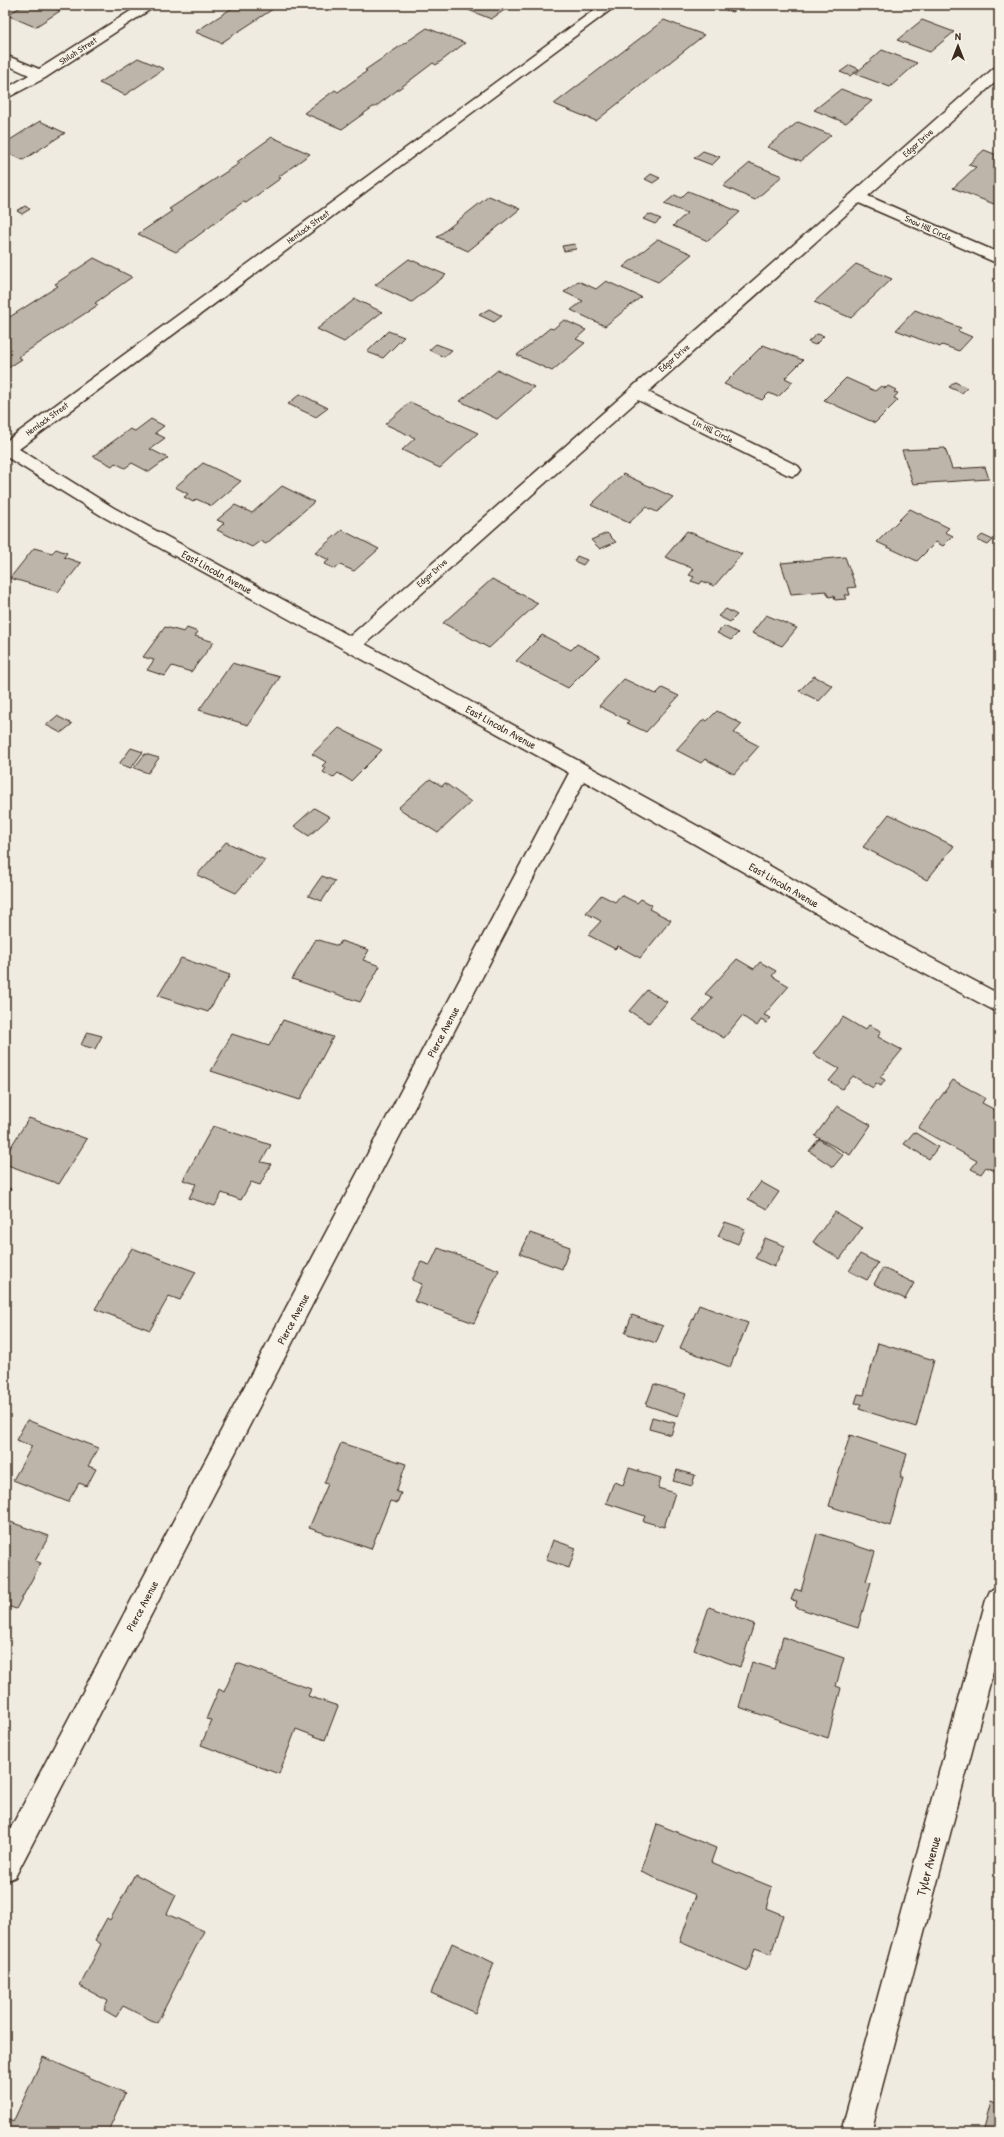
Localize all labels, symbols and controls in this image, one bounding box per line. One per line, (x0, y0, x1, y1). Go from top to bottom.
north arrow (938, 26, 978, 66)
text: N (955, 29, 961, 43)
street label: Shiloh Street (57, 34, 100, 68)
street label: Edgar Drive (900, 126, 936, 160)
street label: Hemlock Street (284, 207, 333, 247)
street label: Snow Hill Circle (903, 212, 954, 244)
street label: Edgar Drive (656, 341, 692, 375)
street label: Hemlock Street (23, 399, 72, 439)
street label: Lin Hill Circle (691, 416, 736, 446)
street label: East Lincoln Avenue (179, 547, 255, 597)
street label: Edgar Drive (414, 556, 450, 590)
street label: East Lincoln Avenue (463, 702, 539, 752)
street label: East Lincoln Avenue (747, 859, 822, 911)
street label: Pierce Avenue (424, 1004, 462, 1060)
street label: Pierce Avenue (274, 1291, 312, 1347)
street label: Pierce Avenue (123, 1578, 161, 1634)
street label: Tyler Avenue (911, 1834, 945, 1898)

